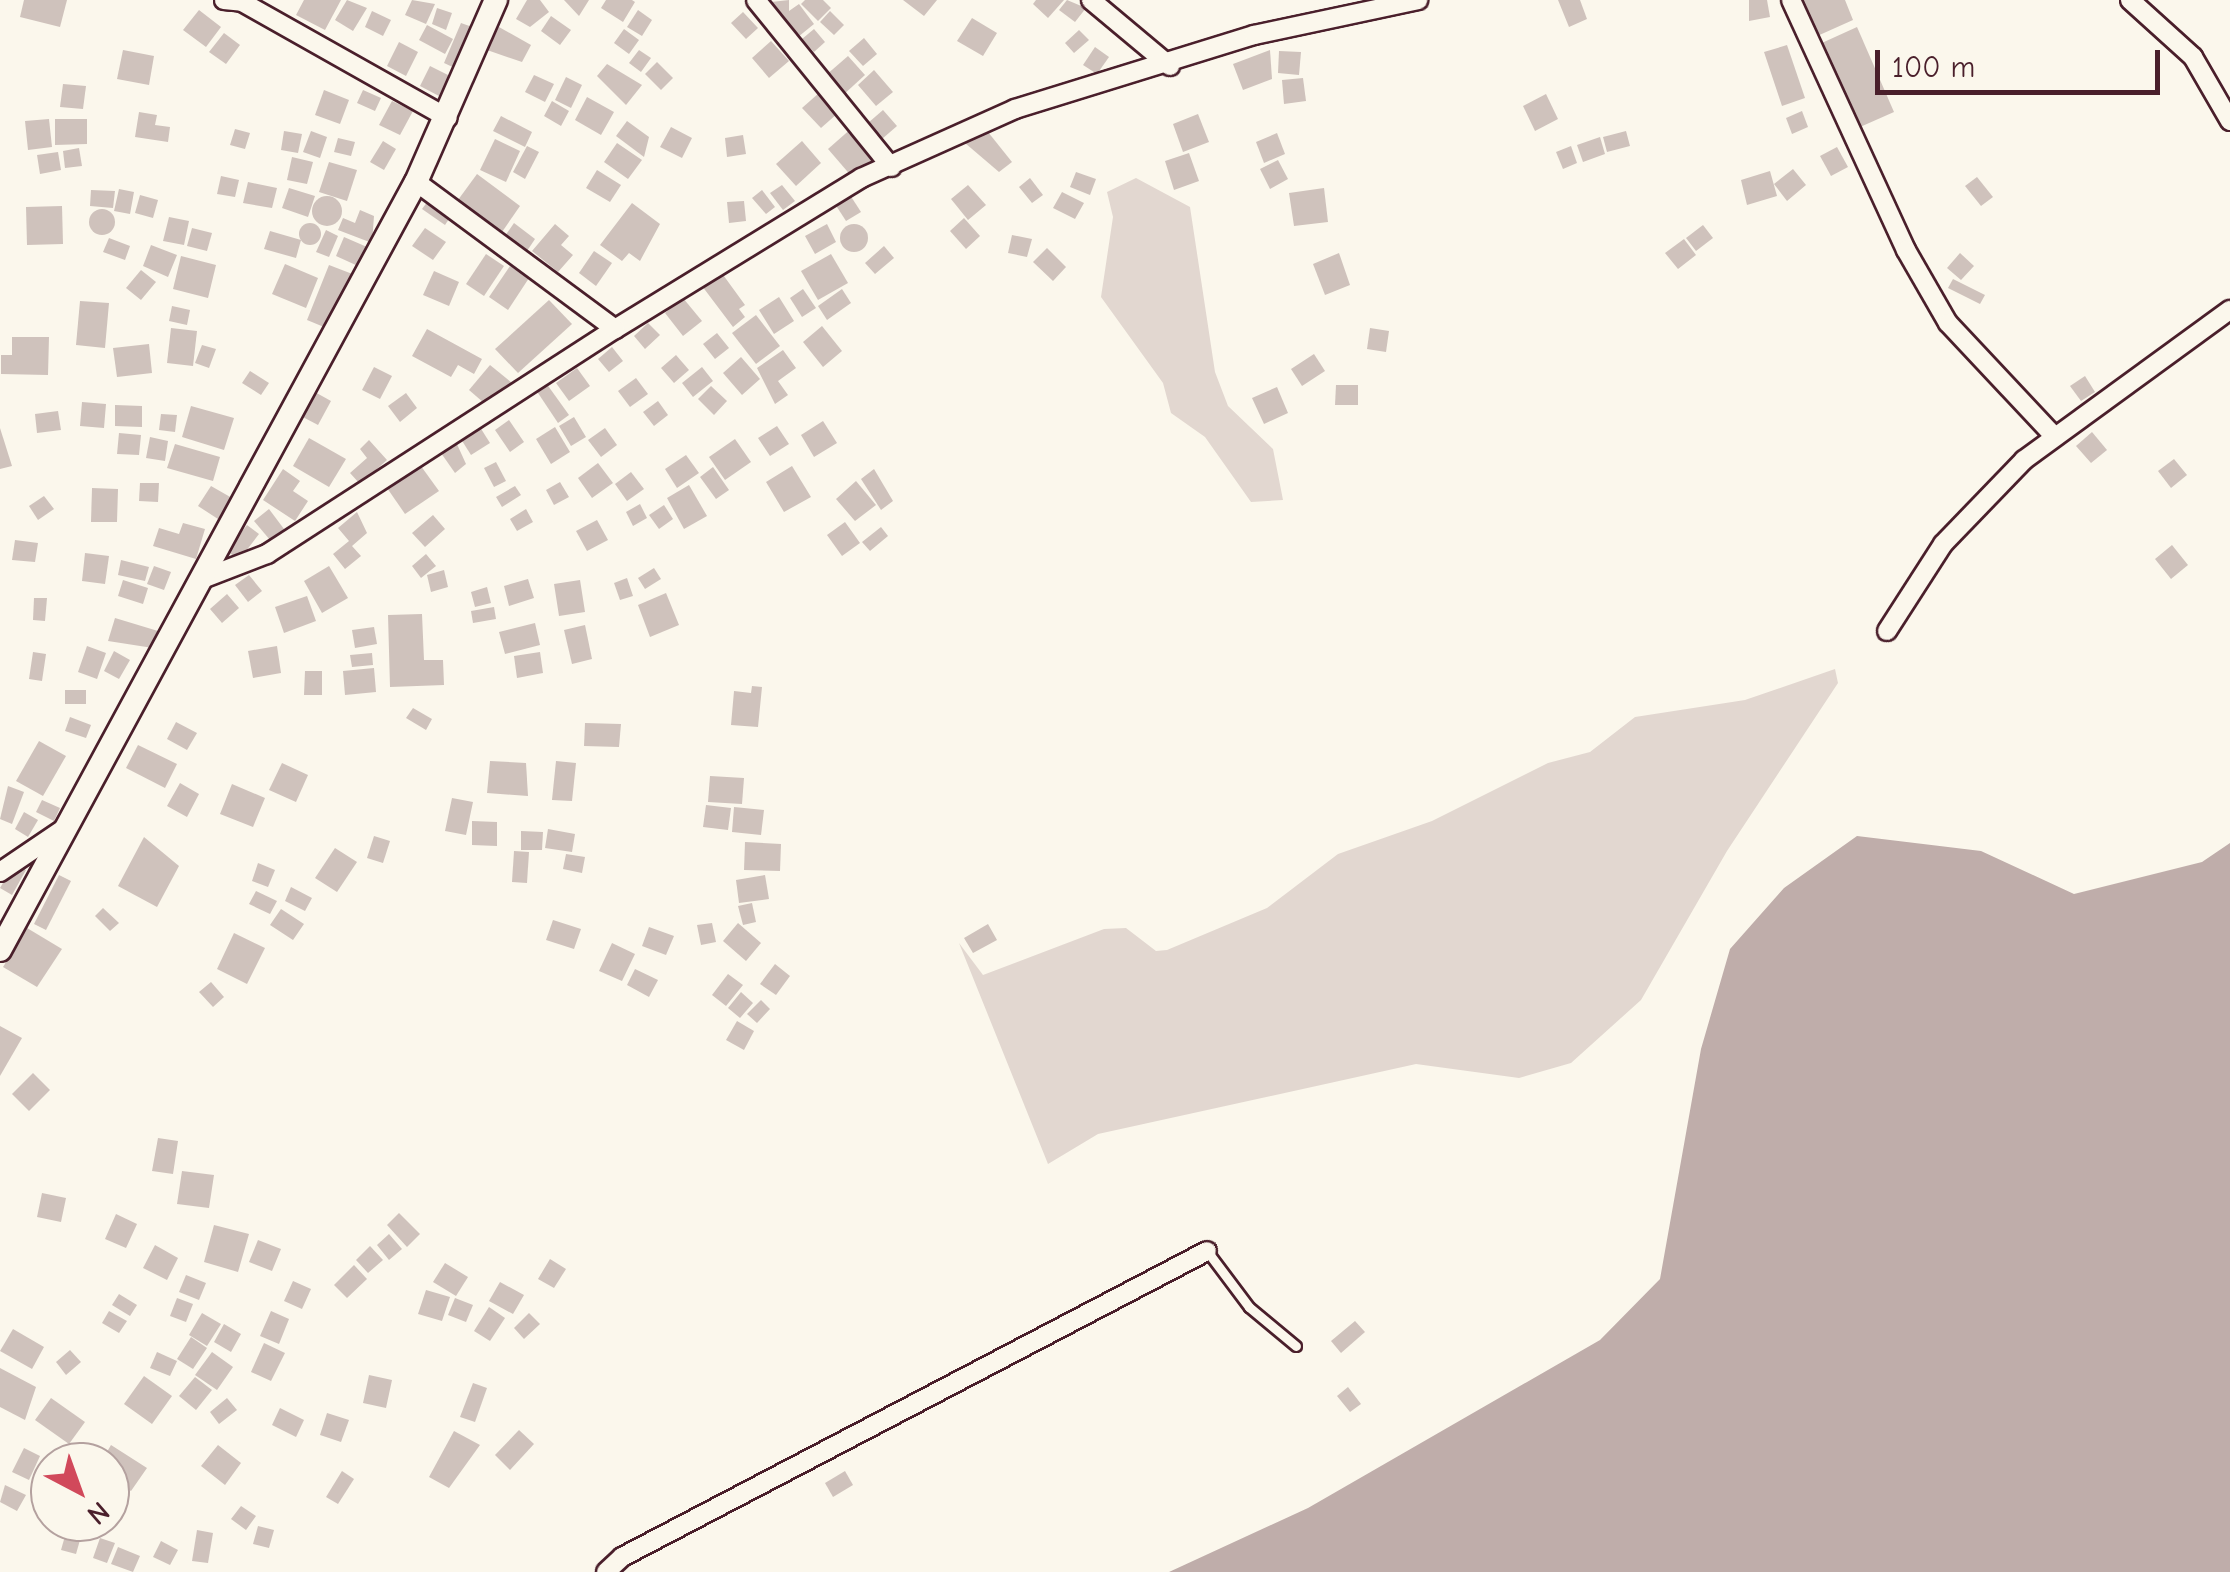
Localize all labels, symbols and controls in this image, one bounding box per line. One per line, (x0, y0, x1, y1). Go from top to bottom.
scale bar (1880, 30, 2165, 92)
text: 100 m (1892, 50, 1975, 85)
north arrow (30, 1442, 130, 1542)
text: N (81, 1495, 116, 1531)

